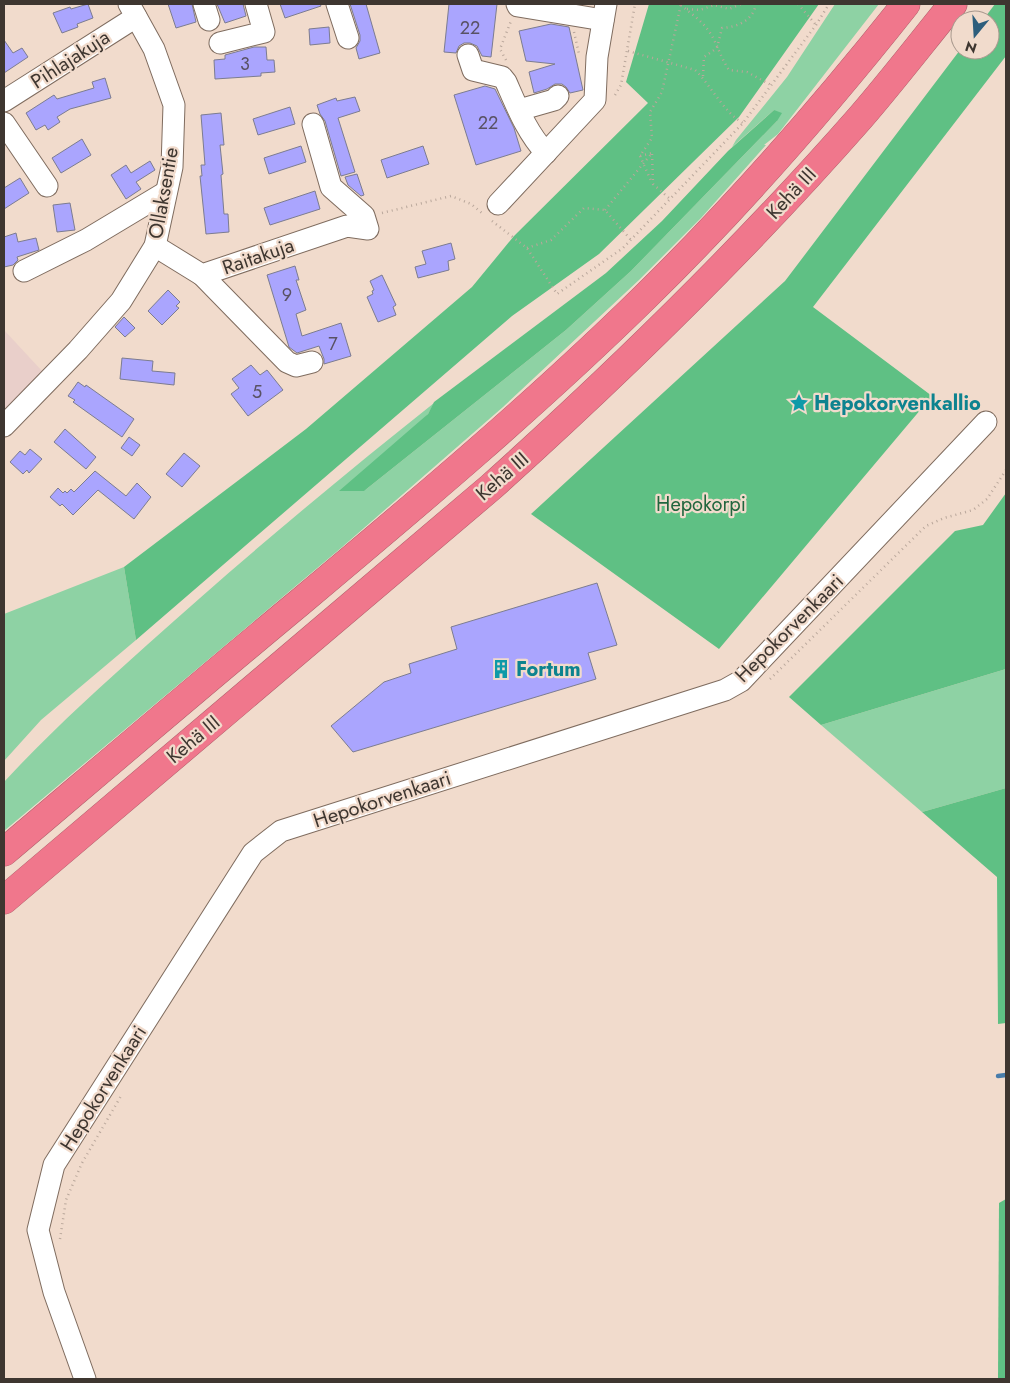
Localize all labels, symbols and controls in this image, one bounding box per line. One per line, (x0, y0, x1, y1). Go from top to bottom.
north arrow (950, 10, 1000, 60)
house number: 22 (460, 15, 480, 41)
street label: Pihlajakuja (25, 23, 116, 96)
text: N (963, 36, 979, 59)
house number: 3 (240, 51, 250, 77)
house number: 22 (478, 110, 498, 136)
street label: Ollaksentie (141, 145, 186, 241)
street label: Kehä III (760, 161, 823, 226)
street label: Raitakuja (218, 231, 298, 282)
house number: 9 (282, 282, 292, 308)
house number: 7 (328, 331, 338, 357)
house number: 5 (252, 379, 262, 405)
place label: Hepokorvenkallio (814, 389, 981, 418)
place icon: Hepokorvenkallio (788, 392, 810, 414)
street label: Kehä III (469, 445, 535, 508)
park label: Hepokorpi (656, 490, 746, 519)
street label: Hepokorvenkaari (728, 567, 850, 689)
place label: Fortum (516, 655, 581, 684)
building icon: Fortum (490, 658, 512, 680)
street label: Kehä III (160, 708, 226, 770)
street label: Hepokorvenkaari (310, 764, 455, 835)
street label: Hepokorvenkaari (53, 1020, 154, 1157)

